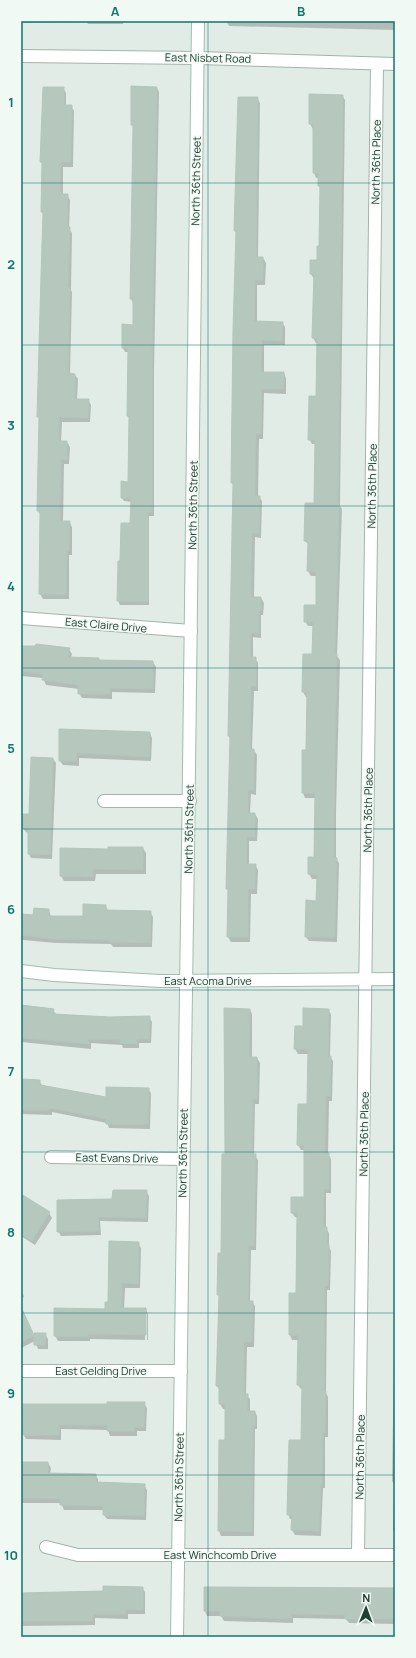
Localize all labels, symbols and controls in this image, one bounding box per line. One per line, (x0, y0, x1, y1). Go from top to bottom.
text: A (111, 2, 120, 20)
text: B (297, 2, 305, 20)
street label: East Nisbet Road (165, 49, 251, 66)
text: 1 (8, 93, 14, 111)
street label: North 36th Place (367, 119, 384, 205)
street label: North 36th Street (187, 136, 204, 226)
text: 2 (7, 255, 15, 273)
text: 3 (7, 416, 15, 434)
street label: North 36th Place (363, 443, 380, 529)
street label: North 36th Street (184, 460, 201, 550)
text: 4 (7, 577, 15, 595)
street label: East Claire Drive (64, 613, 148, 636)
text: 5 (7, 739, 15, 757)
street label: North 36th Place (359, 767, 376, 853)
street label: North 36th Street (180, 784, 197, 874)
text: 6 (7, 900, 15, 918)
street label: East Acoma Drive (164, 973, 252, 988)
text: 7 (8, 1062, 15, 1080)
street label: North 36th Place (355, 1091, 372, 1177)
street label: North 36th Street (174, 1108, 191, 1198)
street label: East Evans Drive (76, 1149, 159, 1166)
text: 8 (7, 1223, 15, 1241)
street label: East Gelding Drive (55, 1363, 147, 1378)
text: 9 (7, 1384, 15, 1402)
street label: North 36th Place (351, 1414, 368, 1500)
street label: North 36th Street (170, 1432, 187, 1522)
text: 10 (4, 1546, 18, 1564)
street label: East Winchcomb Drive (164, 1547, 277, 1562)
north arrow (346, 1588, 386, 1628)
text: N (362, 1590, 370, 1605)

